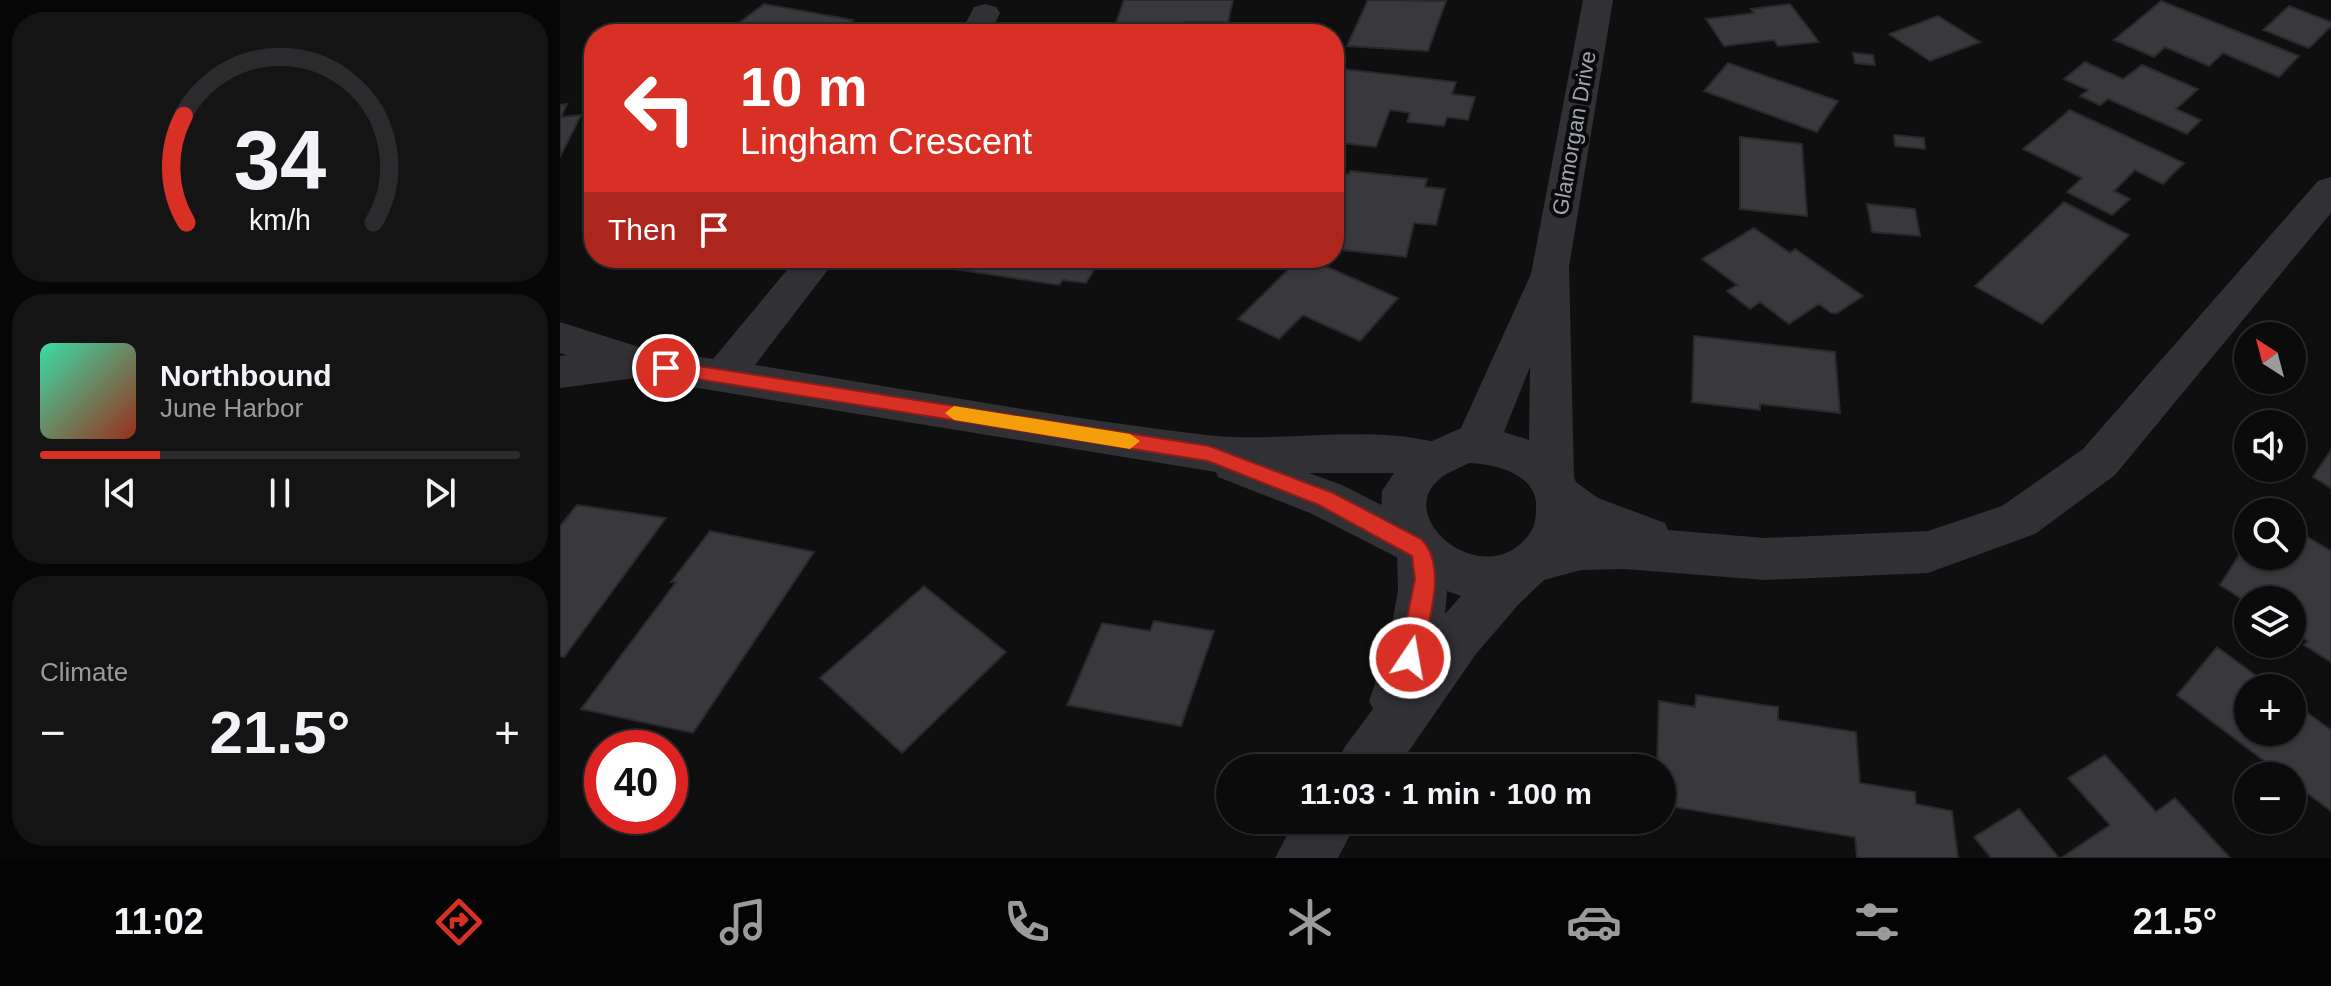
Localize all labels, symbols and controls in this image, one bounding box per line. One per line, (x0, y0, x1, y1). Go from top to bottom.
street label: Glamorgan Drive (1547, 49, 1601, 217)
text: 10 m (740, 55, 868, 118)
icon: left (608, 56, 712, 160)
text: 34 (234, 114, 326, 207)
text: Lingham Crescent (740, 121, 1032, 162)
text: km/h (249, 204, 311, 236)
icon: arrive (692, 208, 736, 252)
text: Then (608, 213, 676, 246)
north arrow (2234, 322, 2306, 394)
map controls (2234, 322, 2306, 834)
pin (632, 334, 700, 402)
icon: arrive (644, 346, 688, 390)
text: Northbound (160, 359, 332, 392)
text: June Harbor (160, 393, 303, 423)
button: sound (2234, 410, 2306, 482)
icon: previous (98, 471, 142, 515)
icon: pause (258, 471, 302, 515)
icon: next (418, 471, 462, 515)
button: search (2234, 498, 2306, 570)
button: layers (2234, 586, 2306, 658)
position arrow (1368, 616, 1452, 700)
text: Climate (40, 657, 128, 687)
button: + (2234, 674, 2306, 746)
text: 21.5° (210, 699, 350, 766)
text: − (40, 708, 66, 757)
text: + (494, 708, 520, 757)
speed limit sign: 40 (584, 730, 688, 834)
button: − (2234, 762, 2306, 834)
text: 11:03 · 1 min · 100 m (1300, 777, 1592, 810)
icon: directions (431, 894, 487, 950)
icon: music (715, 894, 771, 950)
icon: phone (999, 894, 1055, 950)
icon: climate (1282, 894, 1338, 950)
icon: car (1566, 894, 1622, 950)
icon: filters (1849, 894, 1905, 950)
text: 11:02 (114, 901, 204, 942)
text: 21.5° (2133, 901, 2217, 942)

